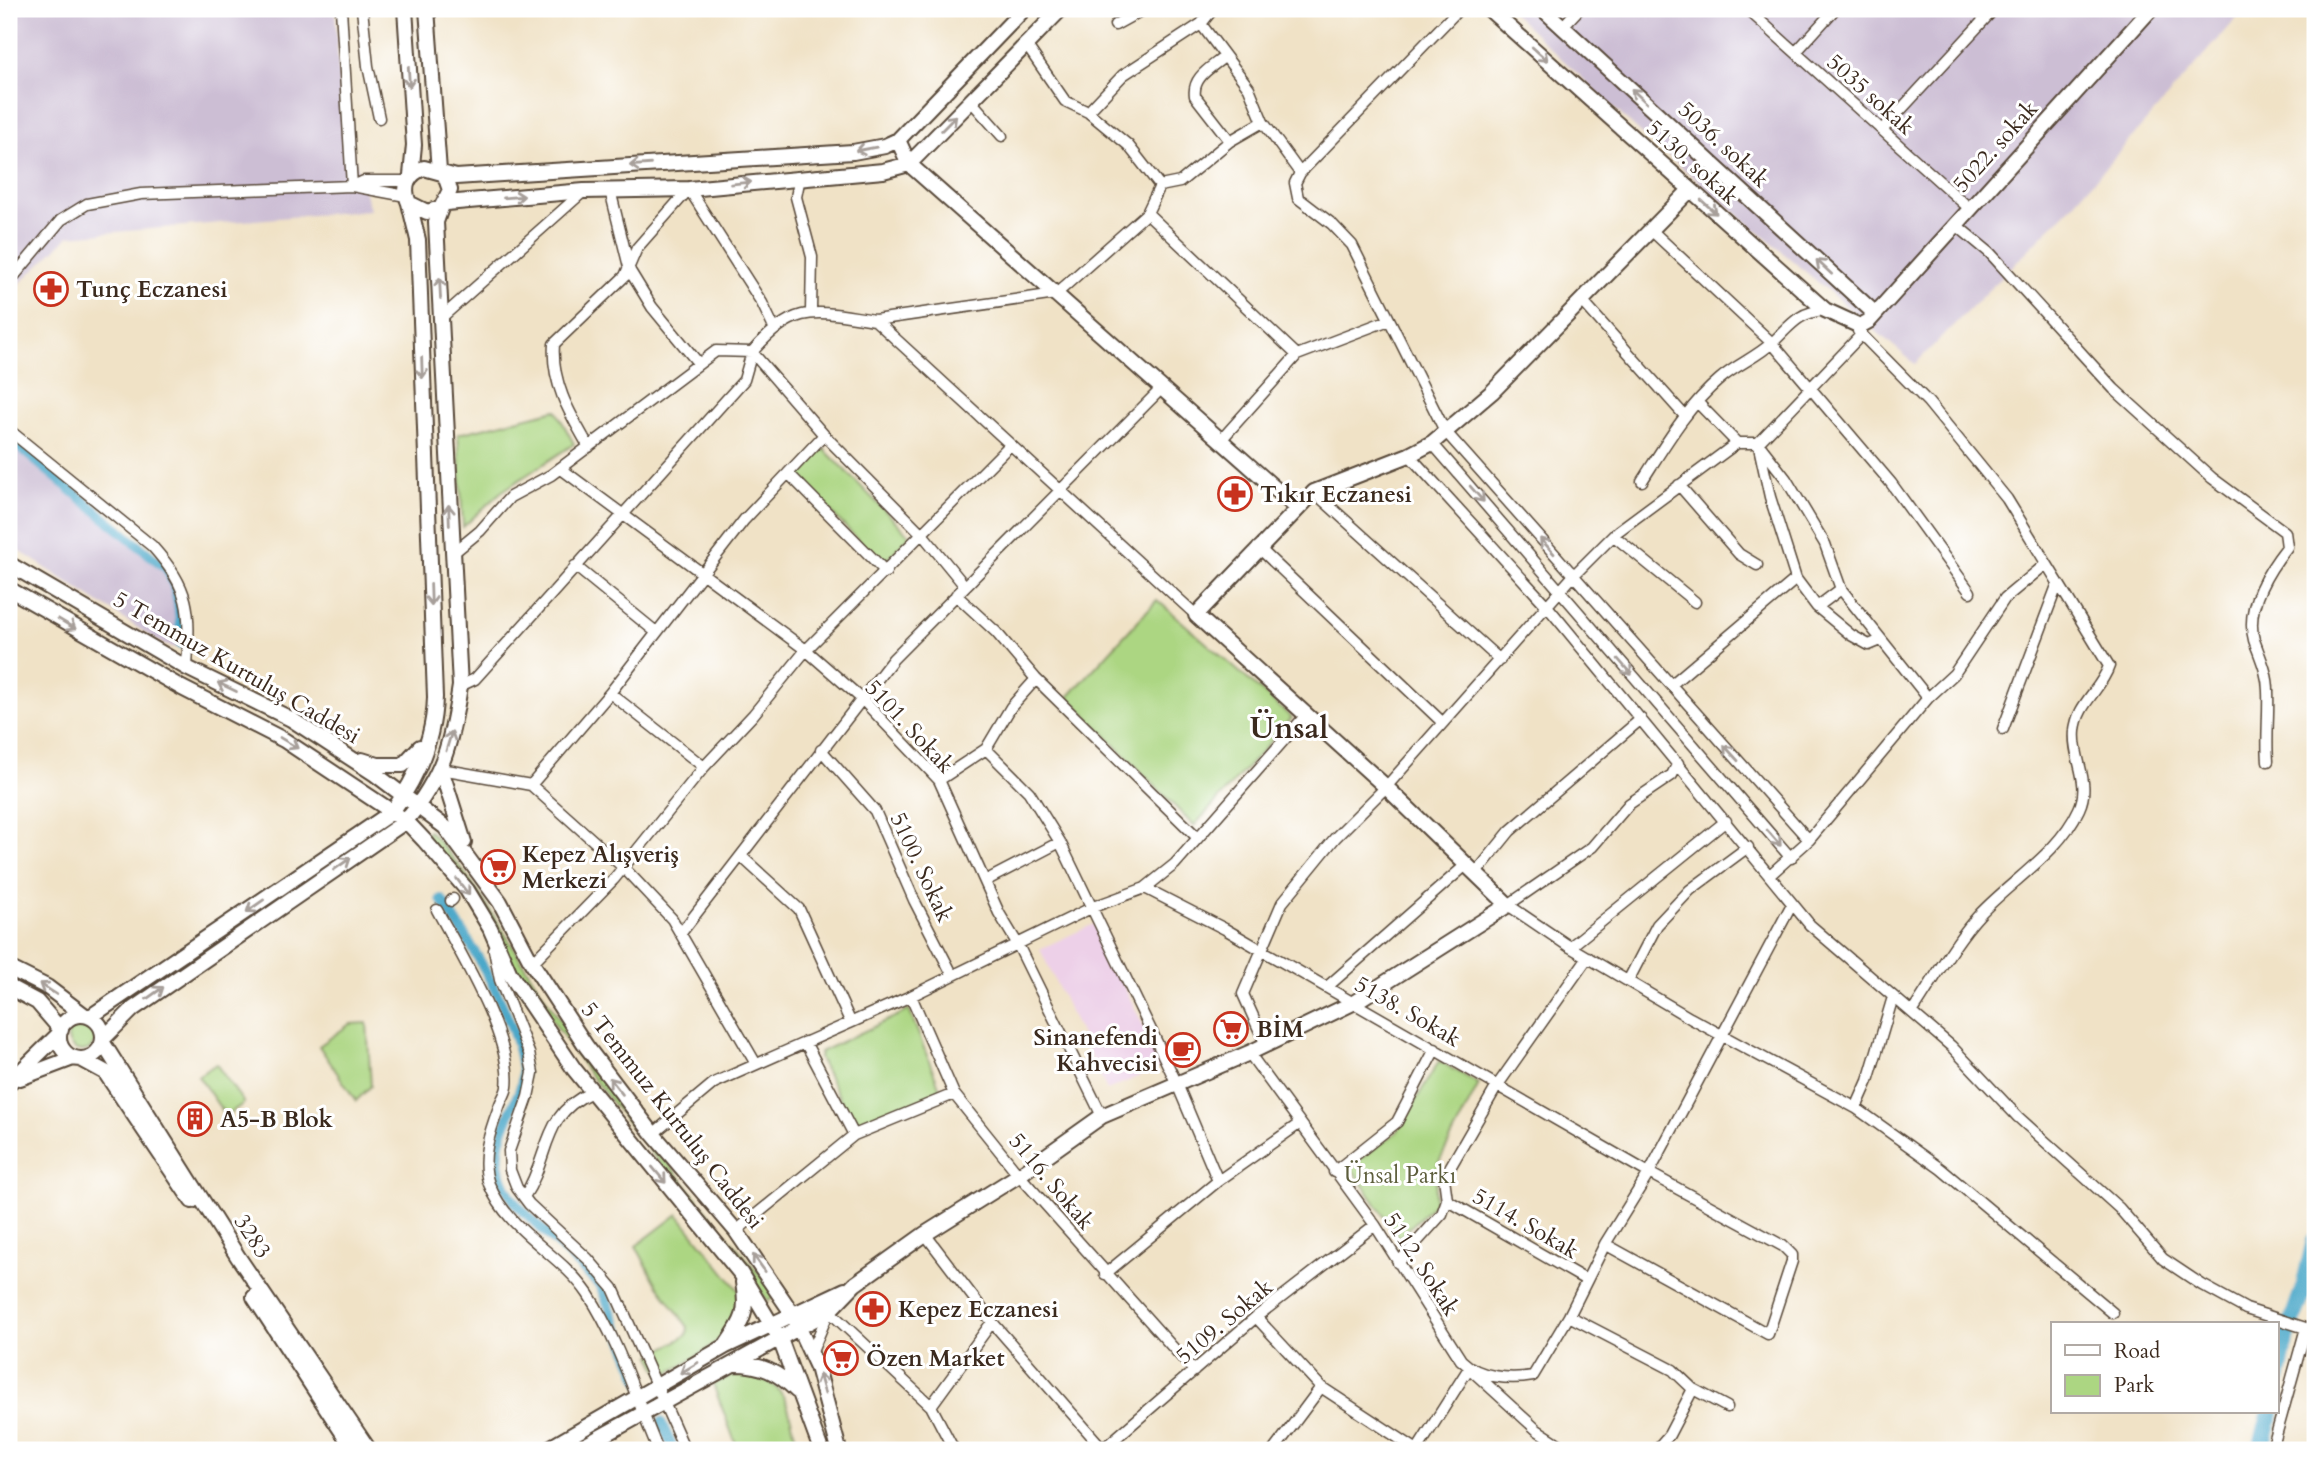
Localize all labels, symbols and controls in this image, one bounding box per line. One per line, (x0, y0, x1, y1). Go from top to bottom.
one-way arrow (1531, 46, 1548, 63)
street label: 5035 sokak (1820, 47, 1922, 142)
one-way arrow (403, 65, 416, 88)
one-way arrow (1631, 88, 1648, 105)
street label: 5022. sokak (1946, 93, 2045, 199)
street label: 5036. sokak (1671, 94, 1776, 195)
street label: 5130. sokak (1640, 113, 1746, 212)
one-way arrow (941, 115, 958, 132)
one-way arrow (856, 143, 878, 156)
one-way arrow (629, 159, 651, 172)
one-way arrow (729, 177, 751, 190)
one-way arrow (502, 190, 525, 203)
one-way arrow (1700, 198, 1717, 215)
one-way arrow (1815, 259, 1833, 275)
pharmacy icon: Tunç Eczanesi (32, 270, 70, 308)
place label: Tunç Eczanesi (76, 274, 228, 305)
one-way arrow (433, 276, 446, 299)
one-way arrow (416, 356, 429, 379)
pharmacy icon: Tıkır Eczanesi (1216, 475, 1254, 513)
place label: Tıkır Eczanesi (1260, 479, 1412, 510)
one-way arrow (1469, 485, 1485, 503)
one-way arrow (443, 504, 456, 527)
one-way arrow (1539, 537, 1555, 555)
one-way arrow (424, 583, 438, 606)
street label: 5 Temmuz Kurtuluş Caddesi (108, 584, 366, 751)
one-way arrow (57, 617, 77, 631)
one-way arrow (1617, 658, 1633, 676)
street label: 5101. Sokak (858, 673, 962, 780)
one-way arrow (217, 680, 238, 694)
district label: Ünsal (1250, 708, 1329, 749)
one-way arrow (444, 730, 457, 752)
one-way arrow (279, 737, 299, 751)
one-way arrow (1723, 744, 1739, 762)
street label: 5100. Sokak (883, 807, 961, 928)
one-way arrow (1766, 829, 1782, 847)
place label: Kepez Alışveriş Merkezi (522, 839, 679, 896)
supermarket icon: Kepez Alışveriş Merkezi (479, 848, 517, 886)
one-way arrow (332, 857, 351, 871)
one-way arrow (456, 877, 471, 896)
one-way arrow (246, 899, 265, 913)
street label: 5138. Sokak (1349, 969, 1467, 1055)
one-way arrow (39, 981, 59, 995)
one-way arrow (145, 986, 164, 1000)
street label: 5 Temmuz Kurtuluş Caddesi (574, 995, 771, 1235)
supermarket icon: BİM (1212, 1010, 1250, 1048)
place label: BİM (1256, 1014, 1304, 1045)
place label: Sinanefendi Kahvecisi (1034, 1022, 1158, 1079)
cafe icon: Sinanefendi Kahvecisi (1164, 1031, 1202, 1069)
one-way arrow (608, 1077, 623, 1095)
building icon: A5-B Blok (176, 1100, 214, 1138)
place label: A5-B Blok (220, 1104, 334, 1135)
street label: 5116. Sokak (1002, 1126, 1102, 1237)
park label: Ünsal Parkı (1344, 1160, 1456, 1191)
one-way arrow (651, 1166, 667, 1184)
street label: 5114. Sokak (1467, 1181, 1585, 1267)
street label: 5112. Sokak (1377, 1206, 1467, 1323)
street label: 3283 (227, 1208, 278, 1264)
one-way arrow (752, 1253, 767, 1272)
street label: 5109. Sokak (1169, 1271, 1280, 1371)
pharmacy icon: Kepez Eczanesi (854, 1290, 892, 1328)
place label: Kepez Eczanesi (898, 1294, 1058, 1325)
legend (2051, 1322, 2278, 1414)
text: Road (2114, 1337, 2160, 1366)
supermarket icon: Özen Market (822, 1339, 860, 1377)
place label: Özen Market (866, 1343, 1005, 1374)
one-way arrow (680, 1361, 700, 1375)
text: Park (2114, 1371, 2155, 1400)
one-way arrow (815, 1373, 828, 1396)

